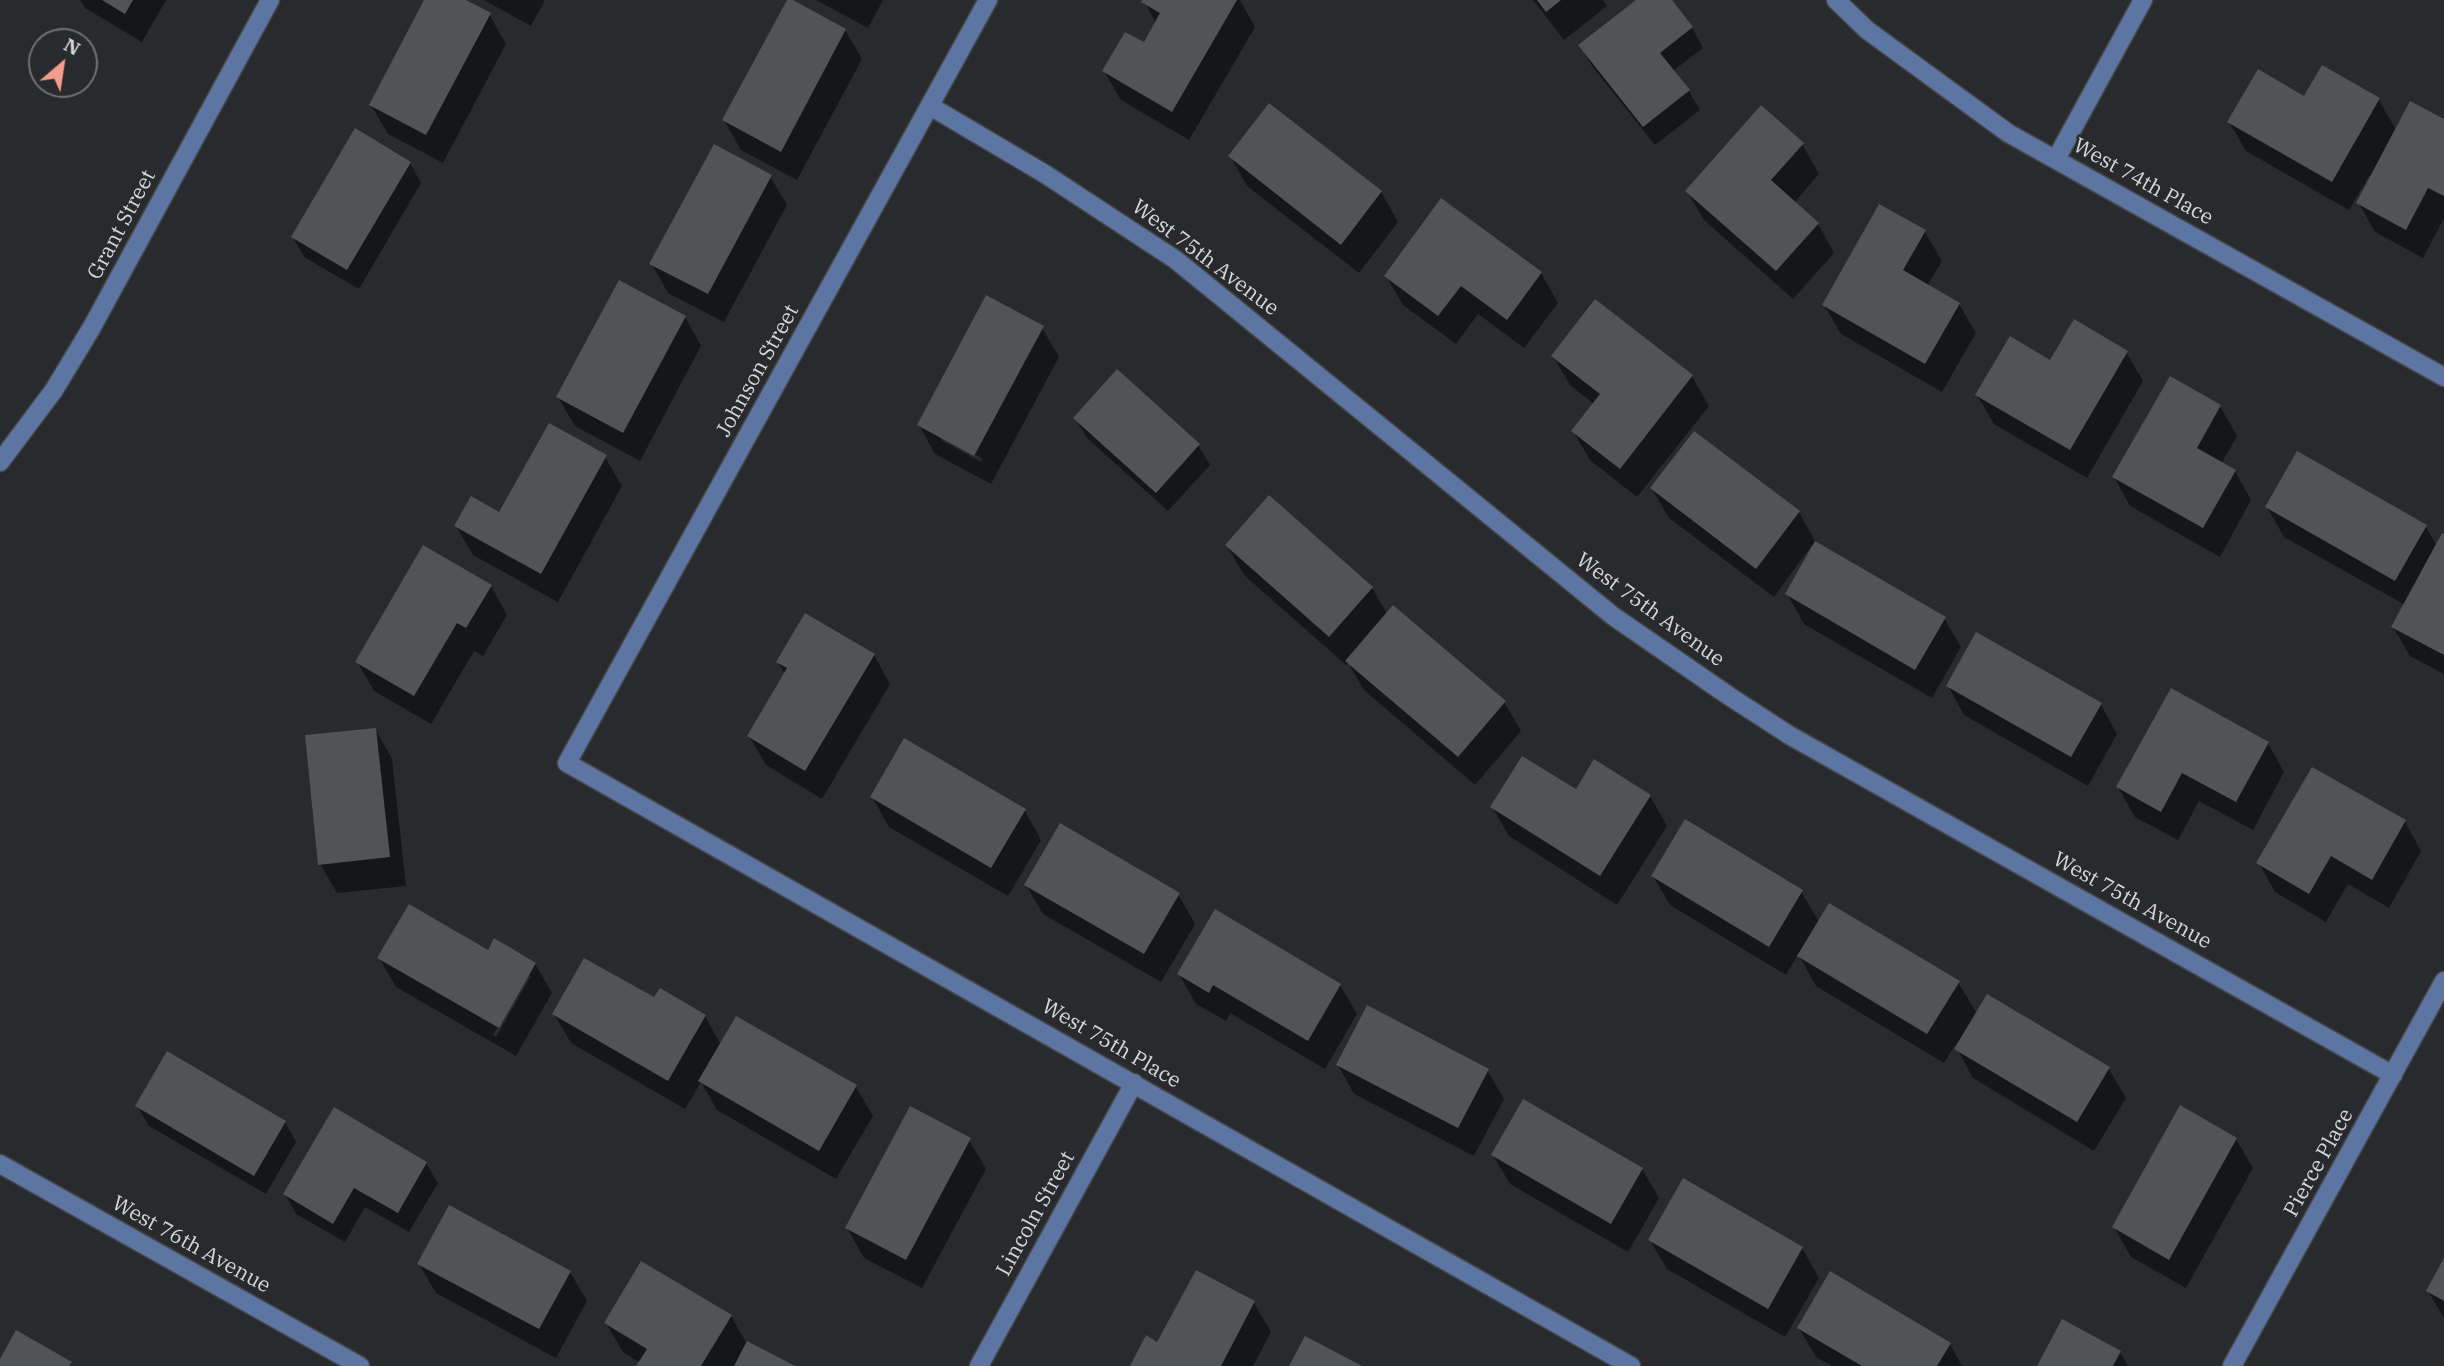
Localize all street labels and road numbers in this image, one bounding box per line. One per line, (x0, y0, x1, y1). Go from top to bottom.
street label: West 74th Place (2069, 133, 2217, 231)
street label: Grant Street (83, 166, 161, 284)
street label: West 75th Avenue (1127, 195, 1283, 321)
street label: Johnson Street (711, 301, 805, 441)
street label: West 75th Avenue (1571, 548, 1729, 672)
street label: West 75th Avenue (2048, 847, 2216, 955)
street label: West 75th Place (1037, 994, 1185, 1094)
street label: Pierce Place (2279, 1104, 2359, 1222)
street label: Lincoln Street (991, 1147, 1081, 1281)
street label: West 76th Avenue (107, 1191, 275, 1299)

